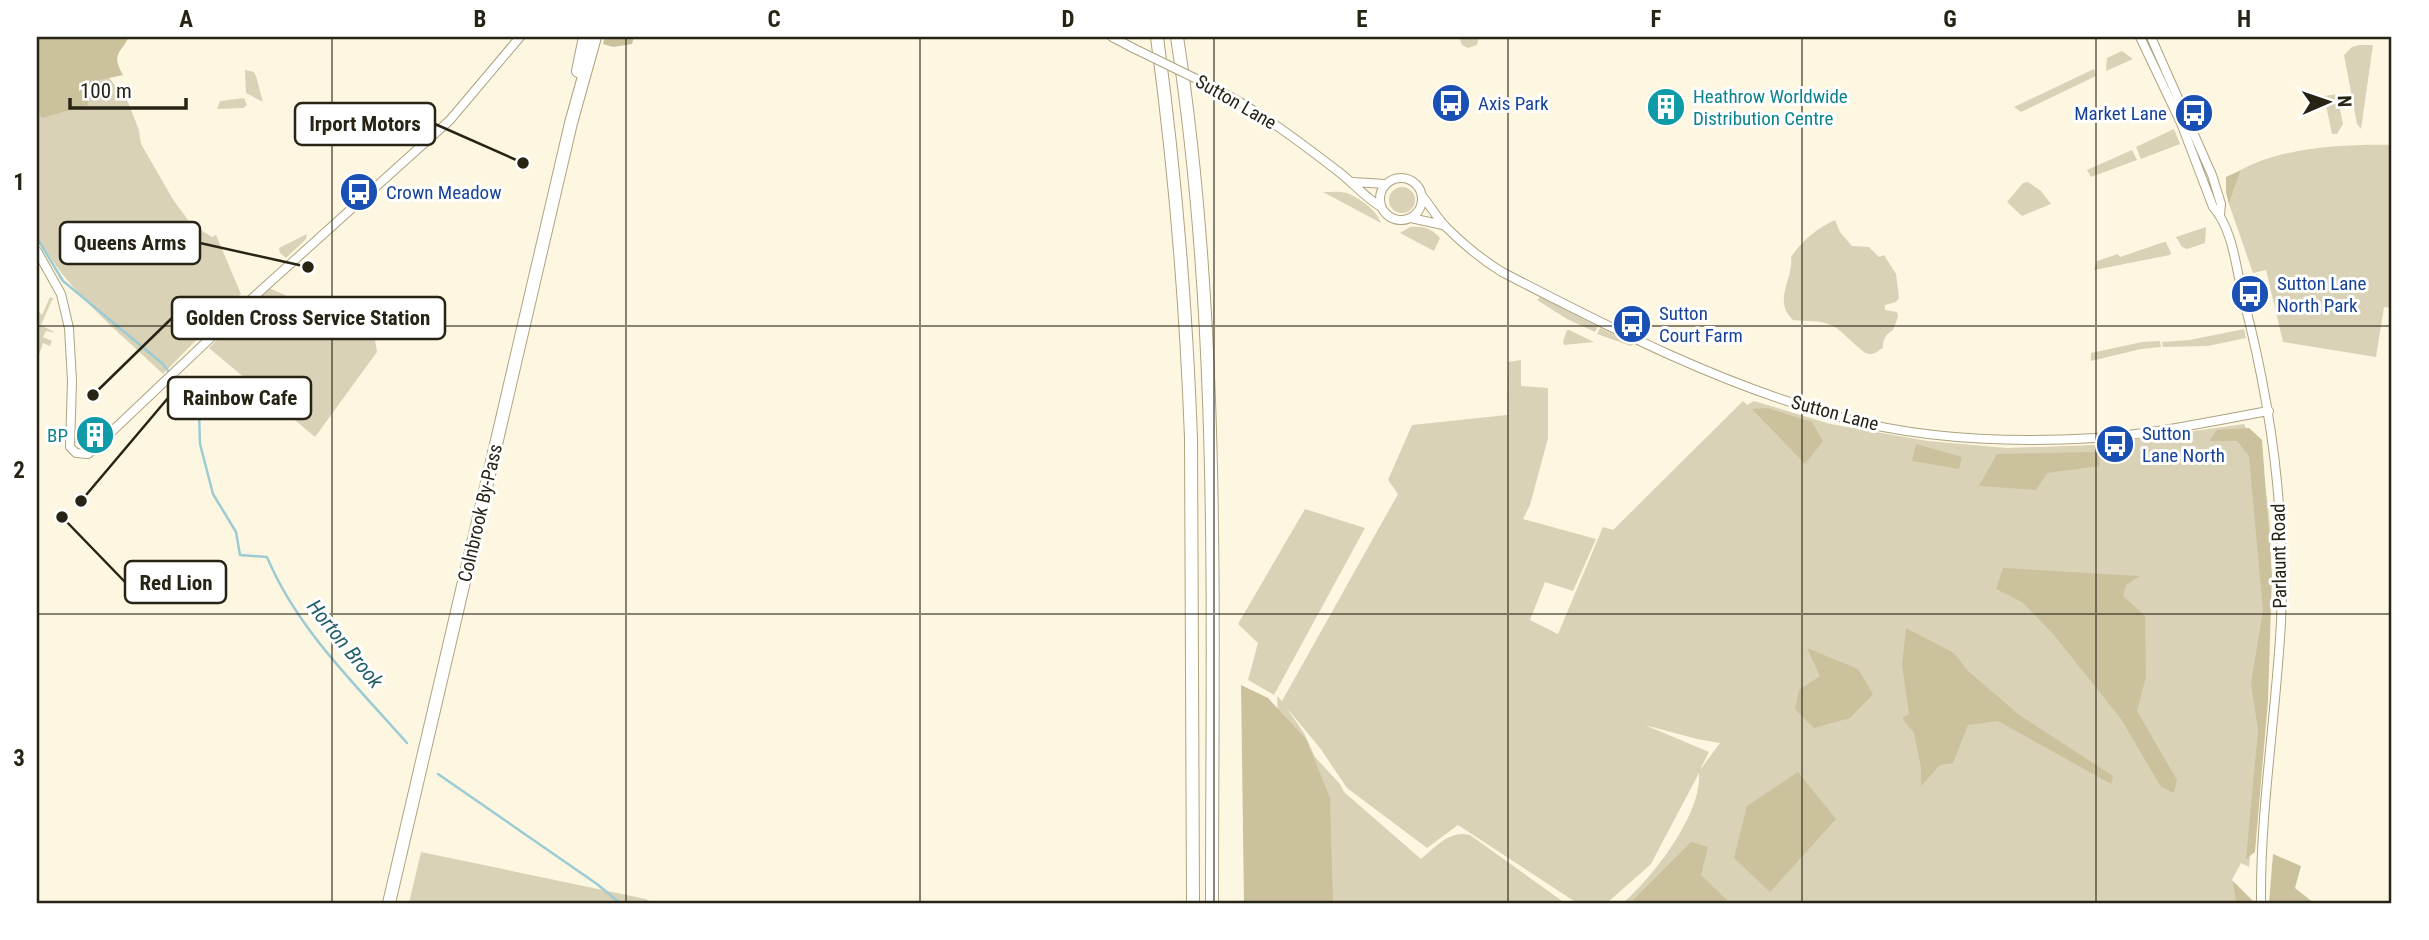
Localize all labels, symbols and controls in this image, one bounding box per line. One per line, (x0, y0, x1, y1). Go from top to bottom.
text: A (179, 6, 193, 33)
text: B (474, 6, 486, 33)
text: C (767, 6, 781, 33)
text: D (1062, 6, 1075, 33)
text: E (1356, 6, 1368, 33)
text: F (1651, 6, 1662, 33)
text: G (1943, 6, 1957, 33)
text: H (2237, 6, 2251, 33)
scale bar (70, 66, 186, 110)
north arrow (2292, 66, 2362, 136)
street label: Sutton Lane (1192, 70, 1281, 134)
text: 100 m (80, 79, 132, 103)
bus stop icon: Axis Park (1430, 82, 1472, 124)
place label: Heathrow Worldwide Distribution Centre (1693, 85, 1848, 130)
building icon: Heathrow Worldwide Distribution Centre (1645, 86, 1687, 128)
place label: Axis Park (1478, 92, 1549, 115)
bus stop icon: Market Lane (2173, 92, 2215, 134)
text: N (2333, 95, 2356, 108)
place label: Market Lane (2074, 102, 2167, 125)
callout: Irport Motors (295, 103, 435, 145)
text: Irport Motors (309, 112, 421, 136)
text: 1 (13, 169, 25, 196)
bus stop icon: Crown Meadow (338, 171, 380, 213)
place label: Crown Meadow (386, 181, 502, 204)
callout: Queens Arms (60, 222, 200, 264)
text: Queens Arms (74, 231, 186, 255)
place label: Sutton Lane North Park (2277, 272, 2367, 317)
bus stop icon: Sutton Lane North Park (2229, 273, 2271, 315)
callout: Golden Cross Service Station (172, 297, 445, 339)
place label: Sutton Court Farm (1659, 302, 1743, 347)
bus stop icon: Sutton Court Farm (1611, 303, 1653, 345)
text: Golden Cross Service Station (186, 306, 430, 330)
callout: Rainbow Cafe (168, 377, 311, 419)
text: Rainbow Cafe (183, 386, 297, 410)
street label: Sutton Lane (1789, 390, 1881, 436)
building icon: BP (74, 414, 116, 456)
place label: Sutton Lane North (2142, 422, 2225, 467)
bus stop icon: Sutton Lane North (2094, 423, 2136, 465)
place label: BP (47, 424, 68, 447)
street label: Colnbrook By-Pass (453, 442, 507, 584)
text: 2 (13, 457, 25, 484)
street label: Parlaunt Road (2267, 503, 2291, 609)
callout: Red Lion (125, 561, 226, 603)
text: Red Lion (139, 571, 213, 595)
water label: Horton Brook (302, 595, 389, 694)
text: 3 (13, 745, 25, 772)

